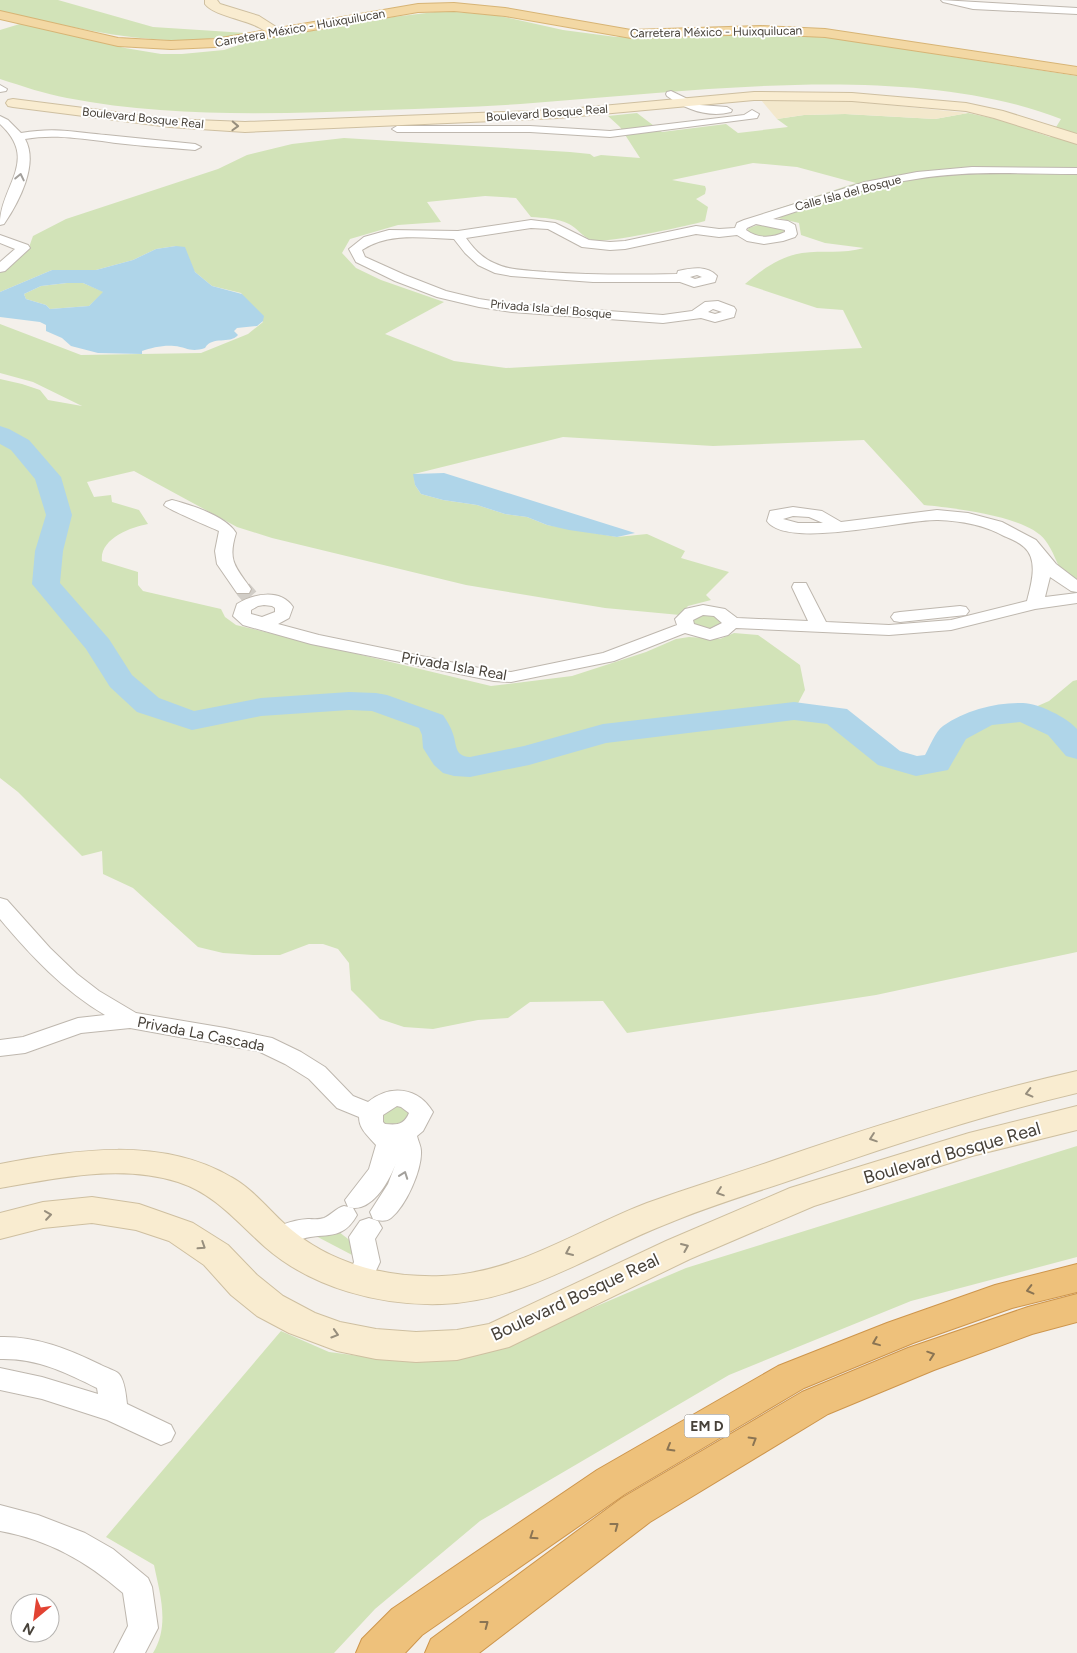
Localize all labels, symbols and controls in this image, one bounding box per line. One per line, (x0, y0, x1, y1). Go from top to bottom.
street label: Carretera México - Huixquilucan (214, 6, 386, 50)
street label: Carretera México - Huixquilucan (630, 23, 803, 41)
street label: Boulevard Bosque Real (486, 102, 608, 124)
street label: Boulevard Bosque Real (82, 105, 204, 131)
one-way arrow (231, 121, 239, 132)
one-way arrow (14, 172, 24, 181)
street label: Calle Isla del Bosque (793, 172, 903, 214)
street label: Privada Isla del Bosque (490, 297, 613, 321)
street label: Privada Isla Real (400, 648, 508, 684)
street label: Privada La Cascada (136, 1013, 266, 1055)
one-way arrow (1025, 1087, 1034, 1098)
street label: Boulevard Bosque Real (861, 1117, 1043, 1189)
one-way arrow (870, 1132, 878, 1142)
one-way arrow (398, 1171, 408, 1180)
one-way arrow (716, 1186, 725, 1196)
one-way arrow (44, 1210, 52, 1221)
one-way arrow (197, 1240, 206, 1249)
one-way arrow (680, 1242, 689, 1253)
one-way arrow (565, 1246, 574, 1257)
street label: Boulevard Bosque Real (487, 1248, 663, 1346)
one-way arrow (1025, 1284, 1034, 1295)
one-way arrow (331, 1329, 339, 1339)
one-way arrow (872, 1336, 881, 1347)
one-way arrow (926, 1351, 935, 1361)
road number: EM D (684, 1414, 730, 1438)
one-way arrow (748, 1437, 757, 1447)
one-way arrow (666, 1441, 675, 1451)
one-way arrow (609, 1523, 618, 1531)
one-way arrow (529, 1529, 538, 1539)
north arrow (10, 1593, 60, 1643)
text: N (20, 1619, 38, 1639)
one-way arrow (479, 1621, 488, 1629)

